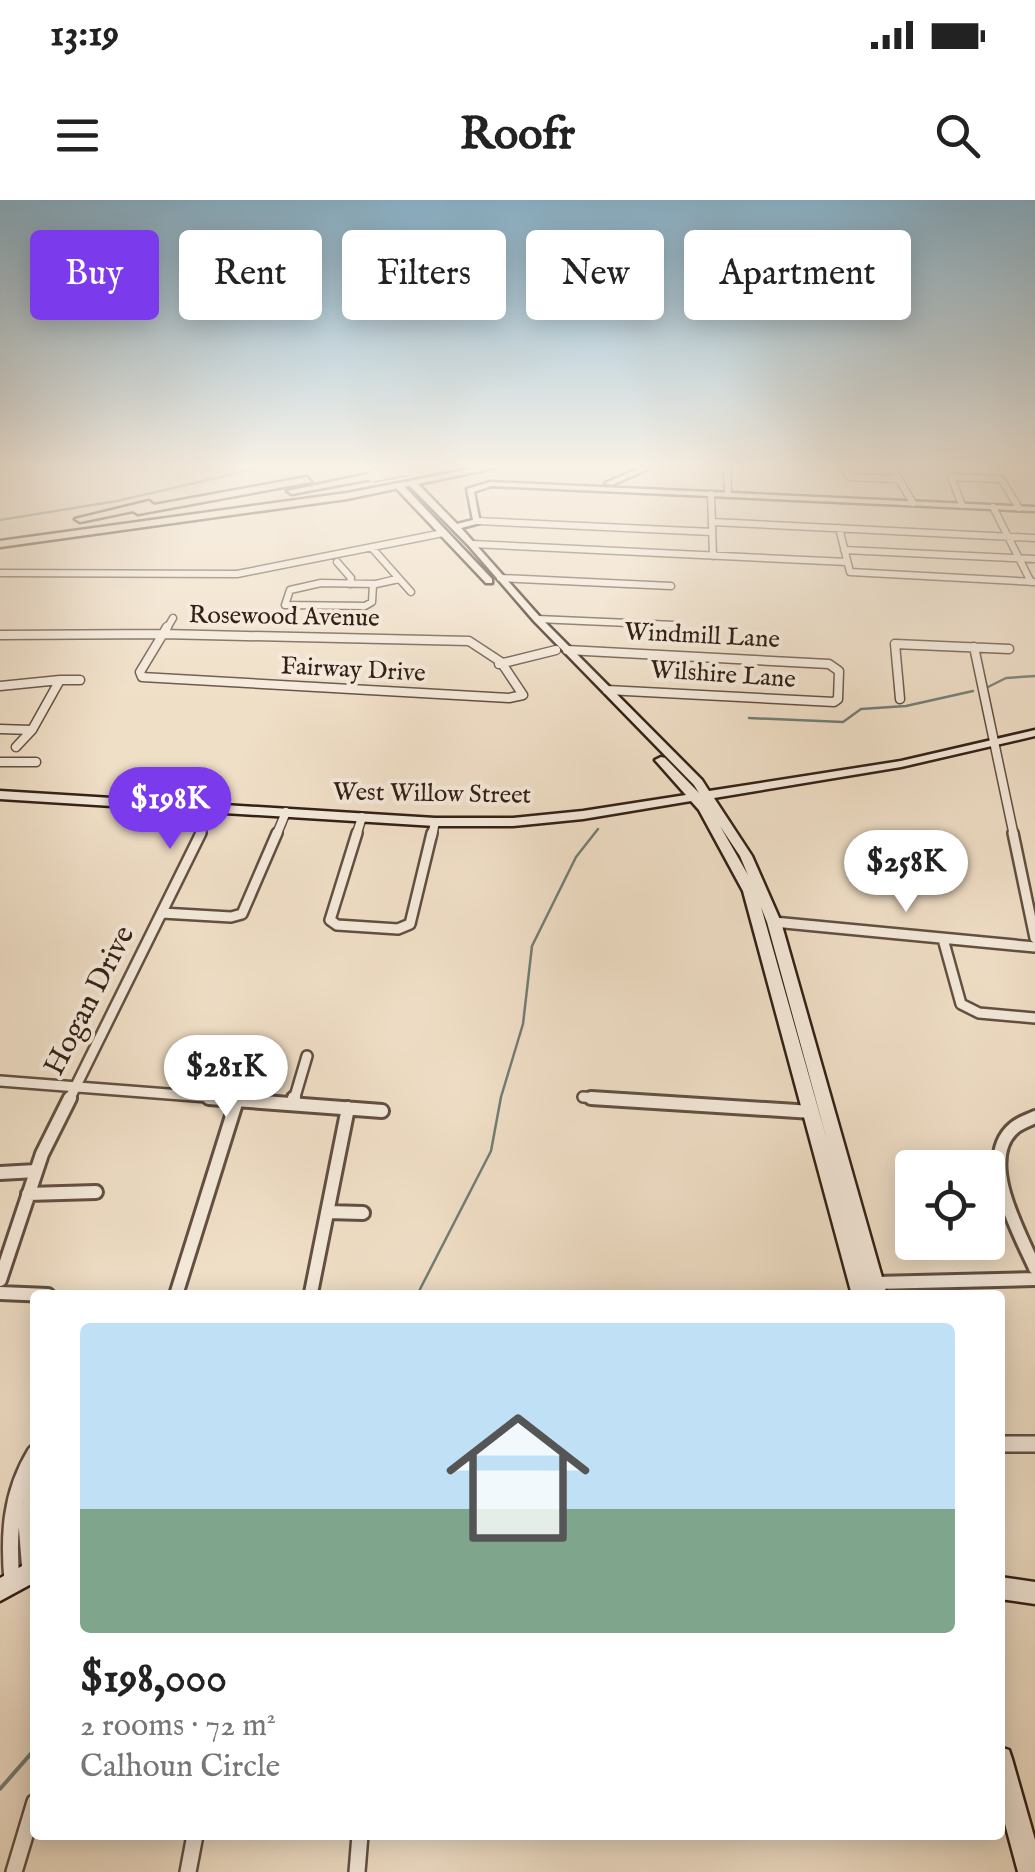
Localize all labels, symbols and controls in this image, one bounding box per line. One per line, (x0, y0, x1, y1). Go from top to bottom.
text: 13:19 (50, 11, 119, 59)
text: Roofr (460, 107, 575, 164)
icon: menu (50, 108, 105, 163)
icon: search (930, 108, 985, 163)
chip: Buy (30, 230, 159, 320)
chip: Rent (179, 230, 322, 320)
chip: Filters (342, 230, 506, 320)
chip: New (526, 230, 664, 320)
chip: Apartment (684, 230, 911, 320)
street label: Rosewood Avenue (188, 599, 380, 635)
street label: Windmill Lane (623, 616, 781, 656)
street label: Fairway Drive (280, 650, 426, 690)
street label: Wilshire Lane (649, 654, 797, 696)
pin: $198K (100, 767, 240, 852)
street label: West Willow Street (333, 776, 532, 812)
text: $198K (130, 779, 210, 820)
pin: $258K (836, 830, 976, 915)
text: $258K (866, 842, 946, 883)
street label: Hogan Drive (36, 920, 144, 1082)
pin: $281K (156, 1035, 296, 1120)
text: $281K (186, 1047, 266, 1088)
map controls (895, 1150, 1005, 1260)
button: locate (895, 1150, 1005, 1260)
icon: home (428, 1388, 608, 1568)
text: $198,000 (80, 1653, 227, 1706)
text: 2 rooms · 72 m² (80, 1706, 276, 1747)
text: Calhoun Circle (80, 1747, 280, 1788)

